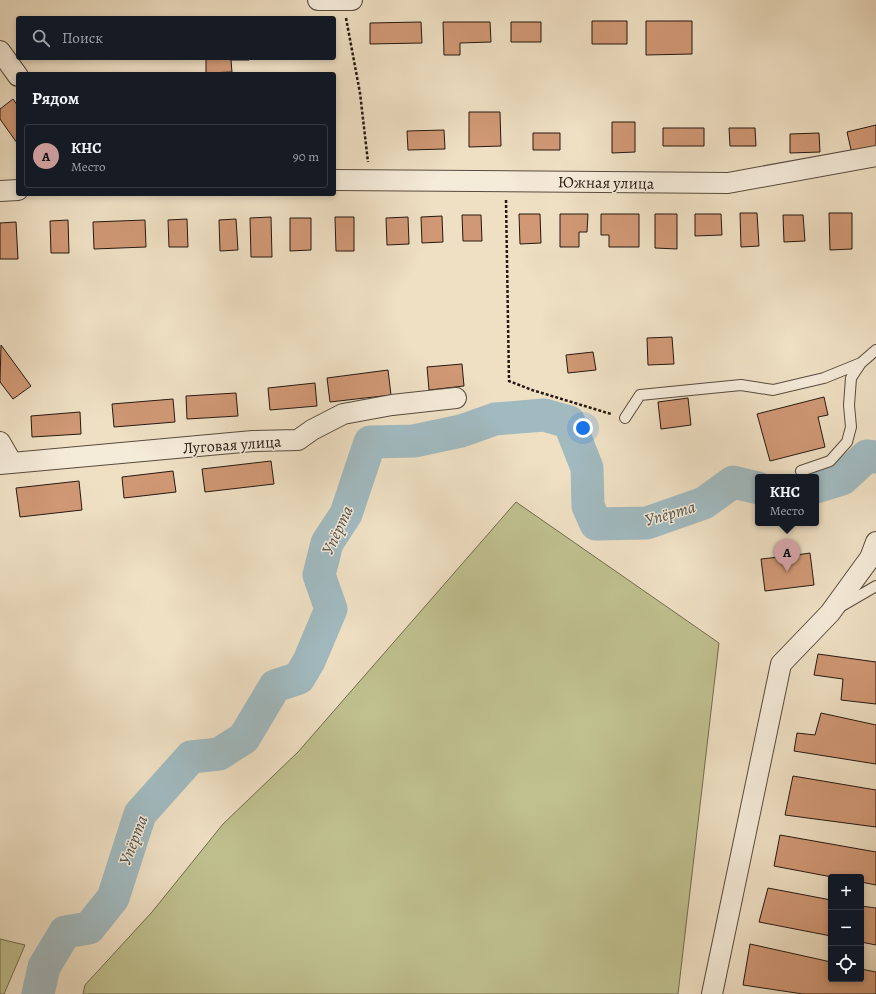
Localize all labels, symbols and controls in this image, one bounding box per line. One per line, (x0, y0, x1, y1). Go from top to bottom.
search box (16, 16, 336, 60)
icon: search (30, 27, 52, 49)
text: Поиск (62, 28, 103, 48)
text: Рядом (32, 87, 79, 110)
text: КНС (71, 138, 101, 158)
text: A (42, 148, 50, 165)
text: 90 m (293, 148, 319, 165)
text: Место (71, 158, 106, 175)
street label: Южная улица (558, 171, 655, 195)
your location (573, 418, 593, 438)
street label: Луговая улица (182, 431, 283, 459)
popup (755, 474, 819, 526)
text: КНС (770, 482, 800, 502)
water label: Упёрта (642, 495, 698, 532)
water label: Упёрта (316, 502, 359, 558)
text: Место (770, 502, 804, 519)
pin: A (774, 539, 800, 572)
water label: Упёрта (113, 812, 153, 868)
map controls (828, 874, 864, 982)
button: + (828, 874, 864, 910)
button: − (828, 910, 864, 946)
button: locate (828, 946, 864, 982)

